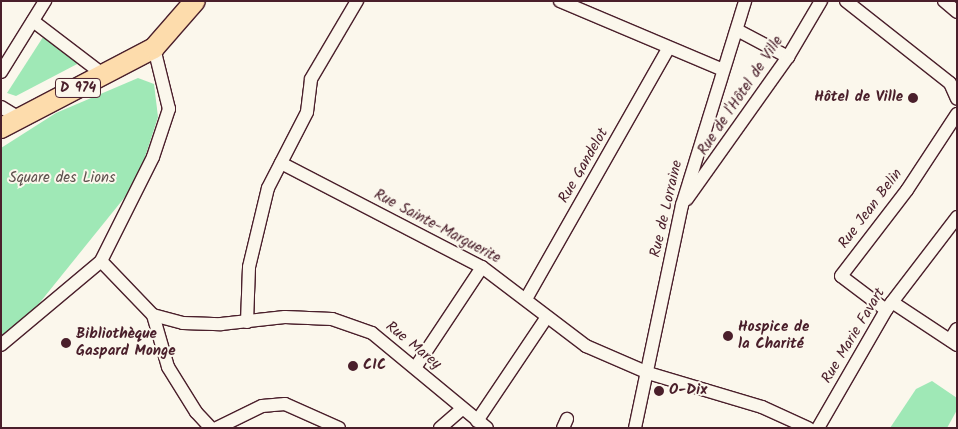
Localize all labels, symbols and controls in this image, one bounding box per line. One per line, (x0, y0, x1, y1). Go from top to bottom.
street label: Rue de l'Hôtel de Ville (694, 33, 788, 159)
road number: D 974 (54, 76, 102, 100)
place label: Hôtel de Ville (814, 89, 903, 107)
marker: Hôtel de Ville (907, 92, 919, 104)
street label: Rue Gandelot (555, 125, 613, 207)
street label: Rue de Lorraine (647, 159, 687, 259)
street label: Rue Jean Belin (835, 166, 907, 252)
park label: Square des Lions (9, 170, 115, 188)
street label: Rue Sainte-Marguerite (371, 186, 503, 268)
street label: Rue Marie Favart (818, 285, 890, 387)
street label: Rue Marey (382, 318, 444, 374)
place label: Hospice de la Charité (738, 318, 809, 353)
place label: Bibliothèque Gaspard Monge (76, 325, 176, 360)
marker: Hospice de la Charité (722, 330, 734, 342)
marker: Bibliothèque Gaspard Monge (60, 337, 72, 349)
place label: CIC (363, 357, 386, 375)
marker: CIC (347, 360, 359, 372)
place label: O-Dix (669, 382, 707, 400)
marker: O-Dix (653, 385, 665, 397)

